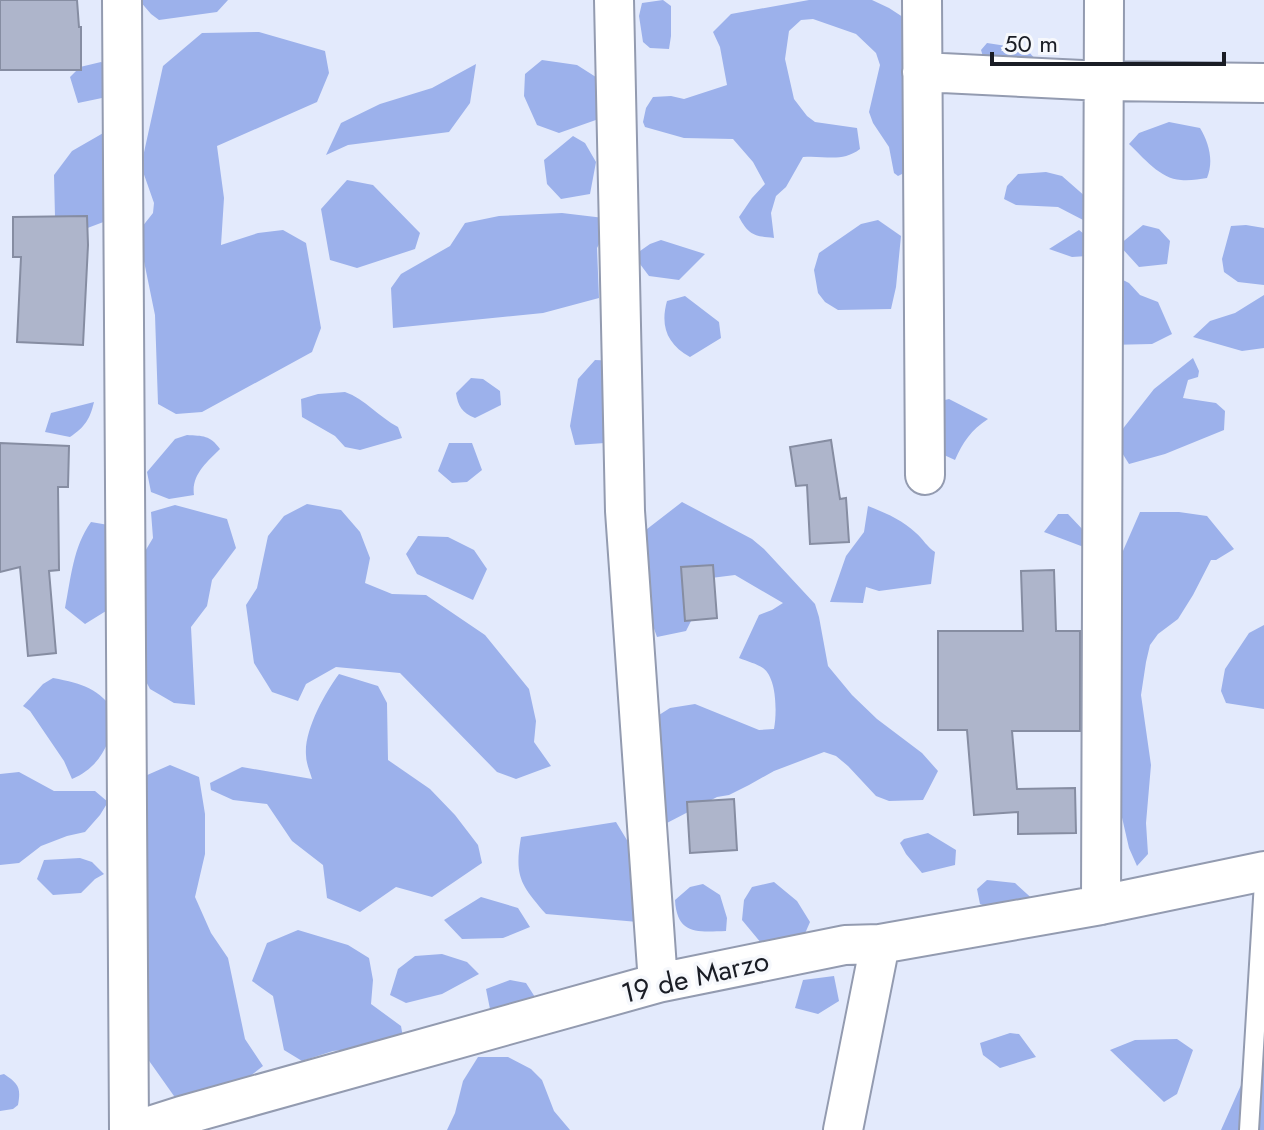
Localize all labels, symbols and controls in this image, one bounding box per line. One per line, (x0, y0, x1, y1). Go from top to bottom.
scale bar (992, 16, 1224, 66)
text: 50 m (1004, 26, 1058, 61)
street label: 19 de Marzo (617, 940, 773, 1014)

